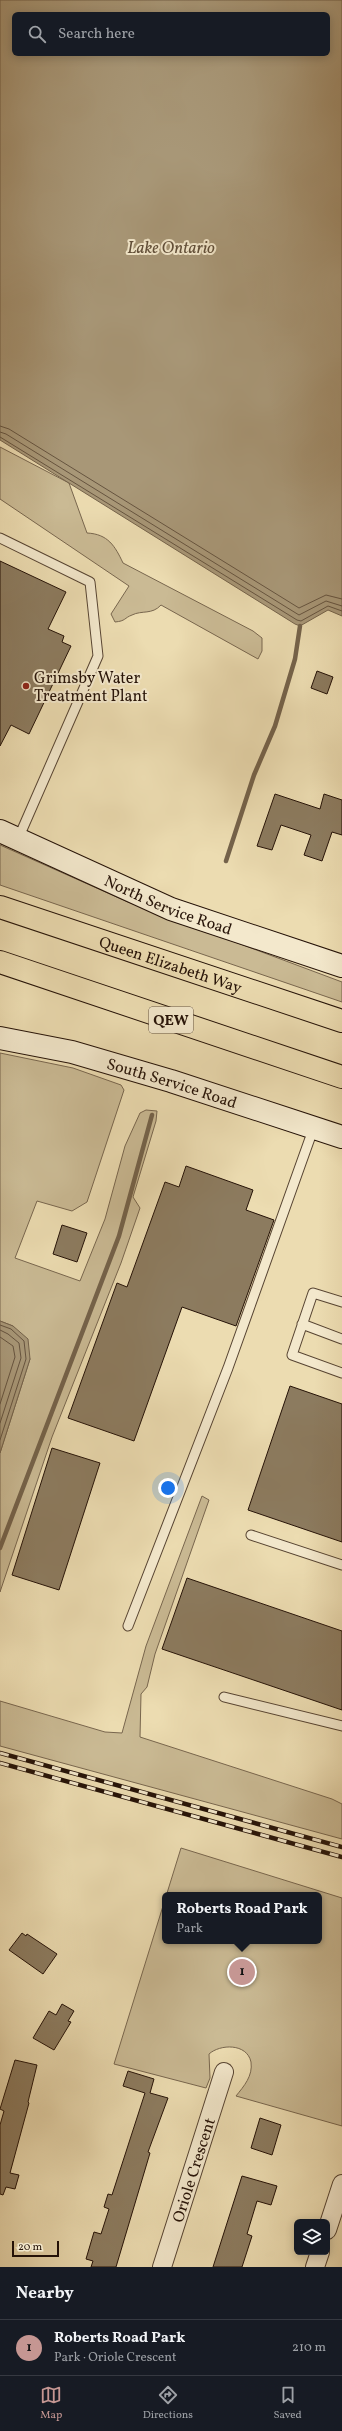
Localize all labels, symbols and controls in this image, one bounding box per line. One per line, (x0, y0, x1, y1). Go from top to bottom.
search box (12, 12, 330, 56)
icon: search (26, 23, 48, 45)
text: Search here (58, 24, 135, 45)
water label: Lake Ontario (127, 237, 215, 260)
place label: Grimsby Water Treatment Plant (34, 668, 148, 708)
marker: Grimsby Water Treatment Plant (21, 681, 31, 691)
street label: North Service Road (100, 871, 235, 942)
street label: Queen Elizabeth Way (96, 932, 245, 1000)
road number: QEW (149, 1007, 193, 1033)
street label: South Service Road (104, 1054, 240, 1115)
your location (158, 1478, 178, 1498)
popup (162, 1892, 322, 1944)
text: Roberts Road Park (176, 1899, 308, 1920)
text: Park (176, 1920, 203, 1938)
pin: 1 (229, 1957, 255, 1987)
street label: Oriole Crescent (168, 2115, 222, 2226)
map controls (294, 2219, 330, 2255)
button: layers (294, 2219, 330, 2255)
scale bar (12, 2239, 59, 2258)
text: 20 m (18, 2240, 42, 2255)
text: Nearby (16, 2282, 74, 2305)
text: Roberts Road Park (54, 2328, 185, 2349)
text: 1 (26, 2339, 32, 2357)
text: 210 m (292, 2339, 326, 2357)
text: Park · Oriole Crescent (54, 2349, 177, 2367)
tab: Map (40, 2384, 62, 2423)
tab: Directions (143, 2384, 193, 2423)
tab: Saved (273, 2384, 302, 2423)

